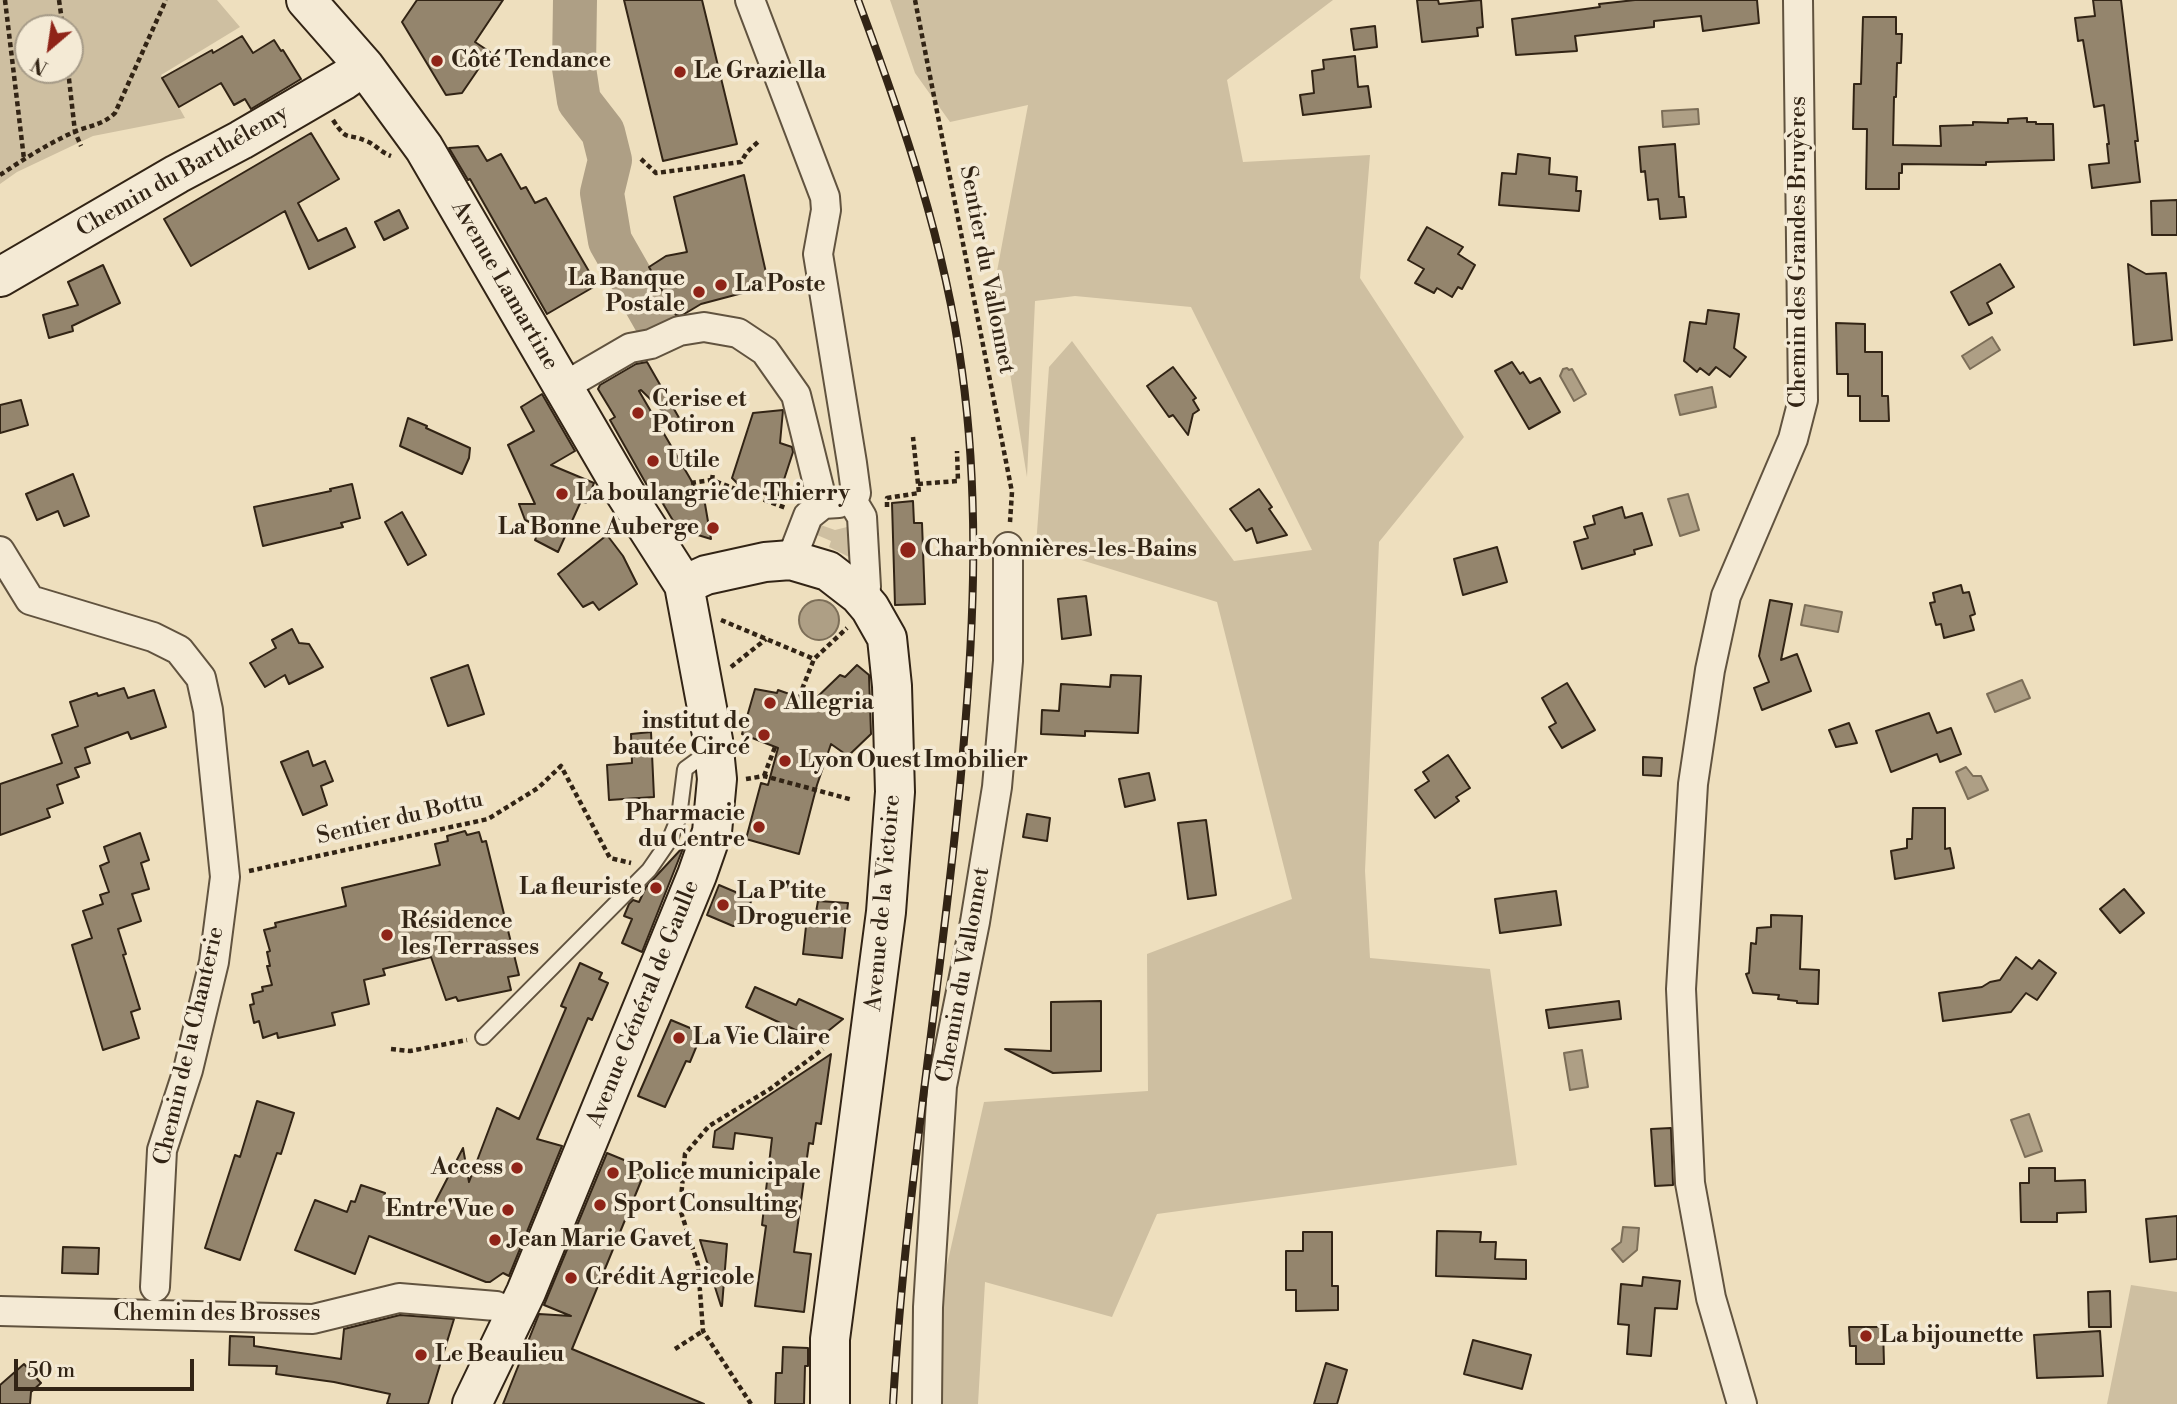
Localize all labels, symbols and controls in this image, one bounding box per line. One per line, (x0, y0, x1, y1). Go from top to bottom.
north arrow (14, 14, 84, 84)
place label: Côté Tendance (451, 47, 611, 75)
text: N (27, 51, 52, 80)
marker: Côté Tendance (429, 53, 445, 69)
place label: Le Graziella (694, 58, 826, 86)
marker: Le Graziella (672, 64, 688, 80)
street label: Chemin des Grandes Bruyères (1785, 96, 1813, 408)
street label: Chemin du Barthélemy (72, 100, 294, 244)
street label: Sentier du Vallonnet (952, 164, 1020, 376)
street label: Avenue Lamartine (444, 196, 564, 376)
place label: La Banque Postale (568, 265, 685, 319)
place label: La Poste (735, 271, 826, 299)
marker: La Poste (713, 277, 729, 293)
marker: La Banque Postale (691, 284, 707, 300)
place label: Cerise et Potiron (652, 386, 746, 440)
marker: Cerise et Potiron (630, 405, 646, 421)
place label: Utile (667, 447, 720, 475)
marker: Utile (645, 453, 661, 469)
place label: La boulangrie de Thierry (576, 480, 850, 508)
marker: La boulangrie de Thierry (554, 486, 570, 502)
place label: La Bonne Auberge (498, 514, 699, 542)
marker: La Bonne Auberge (705, 520, 721, 536)
place label: Charbonnières-les-Bains (924, 536, 1197, 564)
marker: Charbonnières-les-Bains (898, 540, 918, 560)
place label: Allegria (784, 689, 874, 717)
marker: Allegria (762, 695, 778, 711)
place label: institut de bautée Circé (613, 708, 750, 762)
marker: institut de bautée Circé (756, 727, 772, 743)
place label: Lyon Ouest Imobilier (799, 747, 1028, 775)
marker: Lyon Ouest Imobilier (777, 753, 793, 769)
street label: Sentier du Bottu (314, 786, 486, 852)
street label: Avenue de la Victoire (861, 794, 907, 1012)
place label: Pharmacie du Centre (625, 800, 745, 854)
marker: Pharmacie du Centre (751, 819, 767, 835)
street label: Chemin du Vallonnet (931, 865, 997, 1085)
place label: La fleuriste (519, 874, 642, 902)
street label: Avenue Général de Gaulle (582, 877, 706, 1131)
place label: La P'tite Droguerie (737, 878, 851, 932)
marker: La fleuriste (648, 880, 664, 896)
marker: La P'tite Droguerie (715, 897, 731, 913)
place label: Résidence les Terrasses (401, 908, 539, 962)
street label: Chemin de la Chanterie (149, 924, 231, 1168)
marker: Résidence les Terrasses (379, 927, 395, 943)
place label: La Vie Claire (693, 1024, 830, 1052)
marker: La Vie Claire (671, 1030, 687, 1046)
place label: Access (431, 1154, 503, 1182)
place label: Police municipale (627, 1159, 821, 1187)
marker: Access (509, 1160, 525, 1176)
marker: Police municipale (605, 1165, 621, 1181)
place label: Sport Consulting (614, 1191, 797, 1219)
place label: Entre'Vue (385, 1196, 494, 1224)
marker: Sport Consulting (592, 1197, 608, 1213)
marker: Entre'Vue (500, 1202, 516, 1218)
place label: Jean Marie Gavet (509, 1226, 692, 1254)
marker: Jean Marie Gavet (487, 1232, 503, 1248)
place label: Crédit Agricole (585, 1264, 755, 1292)
marker: Crédit Agricole (563, 1270, 579, 1286)
street label: Chemin des Brosses (113, 1300, 321, 1328)
place label: La bijounette (1880, 1322, 2024, 1350)
marker: La bijounette (1858, 1328, 1874, 1344)
place label: Le Beaulieu (435, 1341, 564, 1369)
scale bar (18, 1344, 198, 1388)
marker: Le Beaulieu (413, 1347, 429, 1363)
text: 50 m (27, 1358, 75, 1384)

